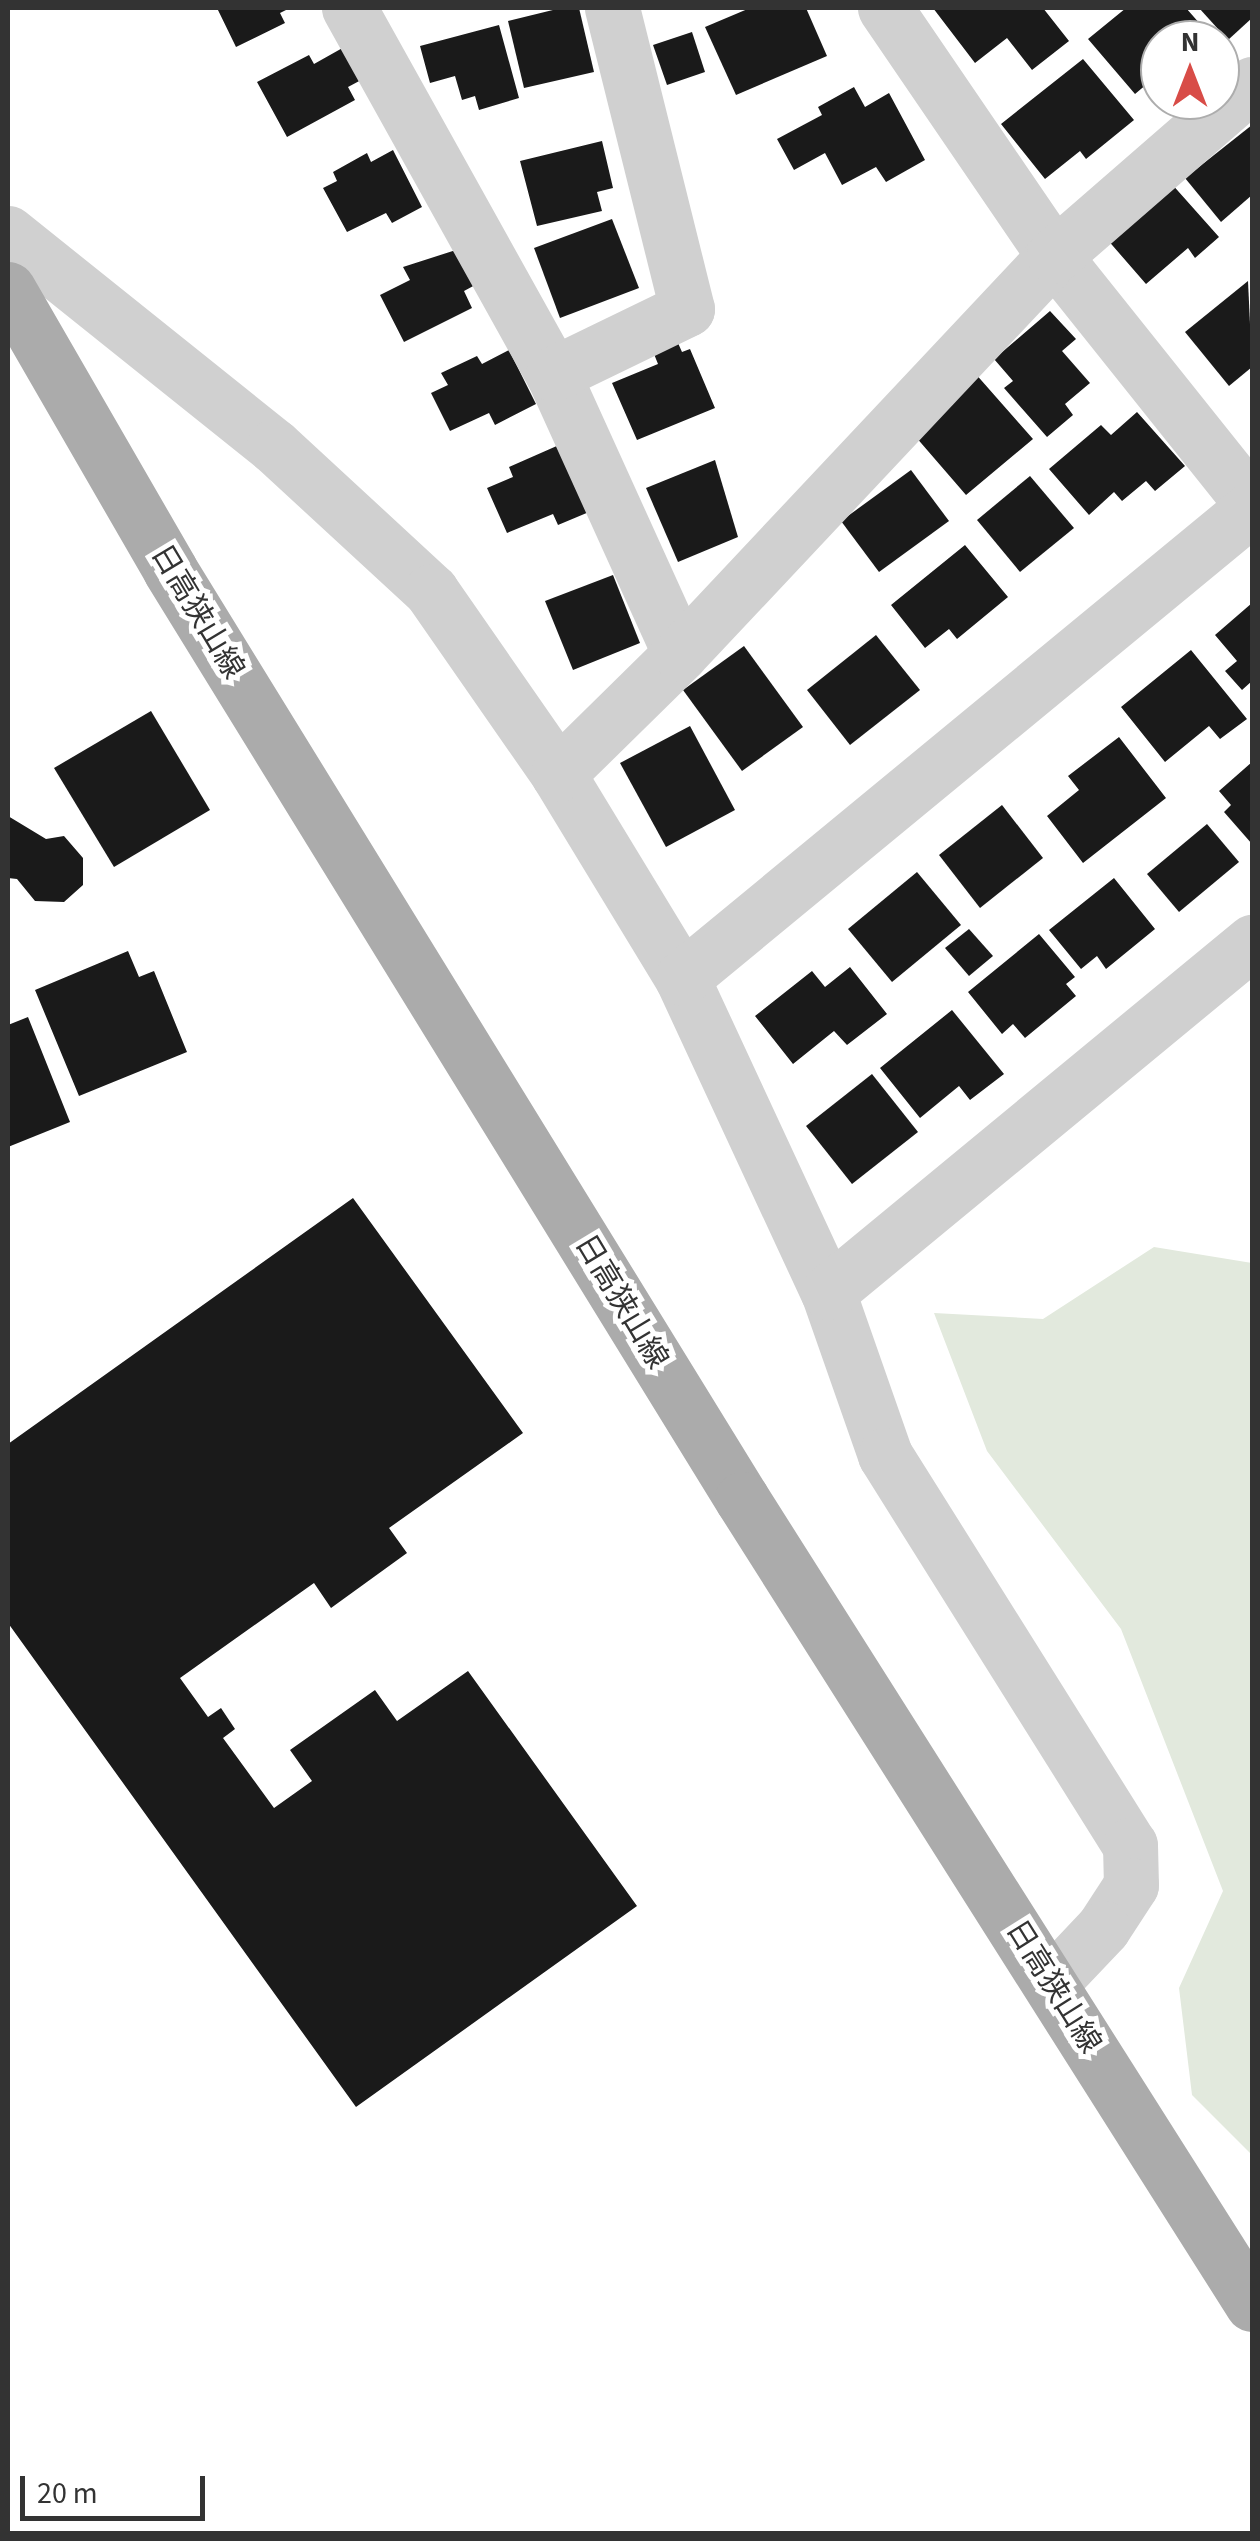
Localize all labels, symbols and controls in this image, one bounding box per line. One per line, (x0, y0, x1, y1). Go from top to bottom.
north arrow (1140, 20, 1240, 120)
text: N (1181, 22, 1199, 62)
street label: 日高狭山線 (143, 538, 251, 686)
street label: 日高狭山線 (567, 1228, 675, 1376)
street label: 日高狭山線 (998, 1914, 1108, 2060)
scale bar (25, 2456, 210, 2518)
text: 20 m (37, 2472, 98, 2515)

